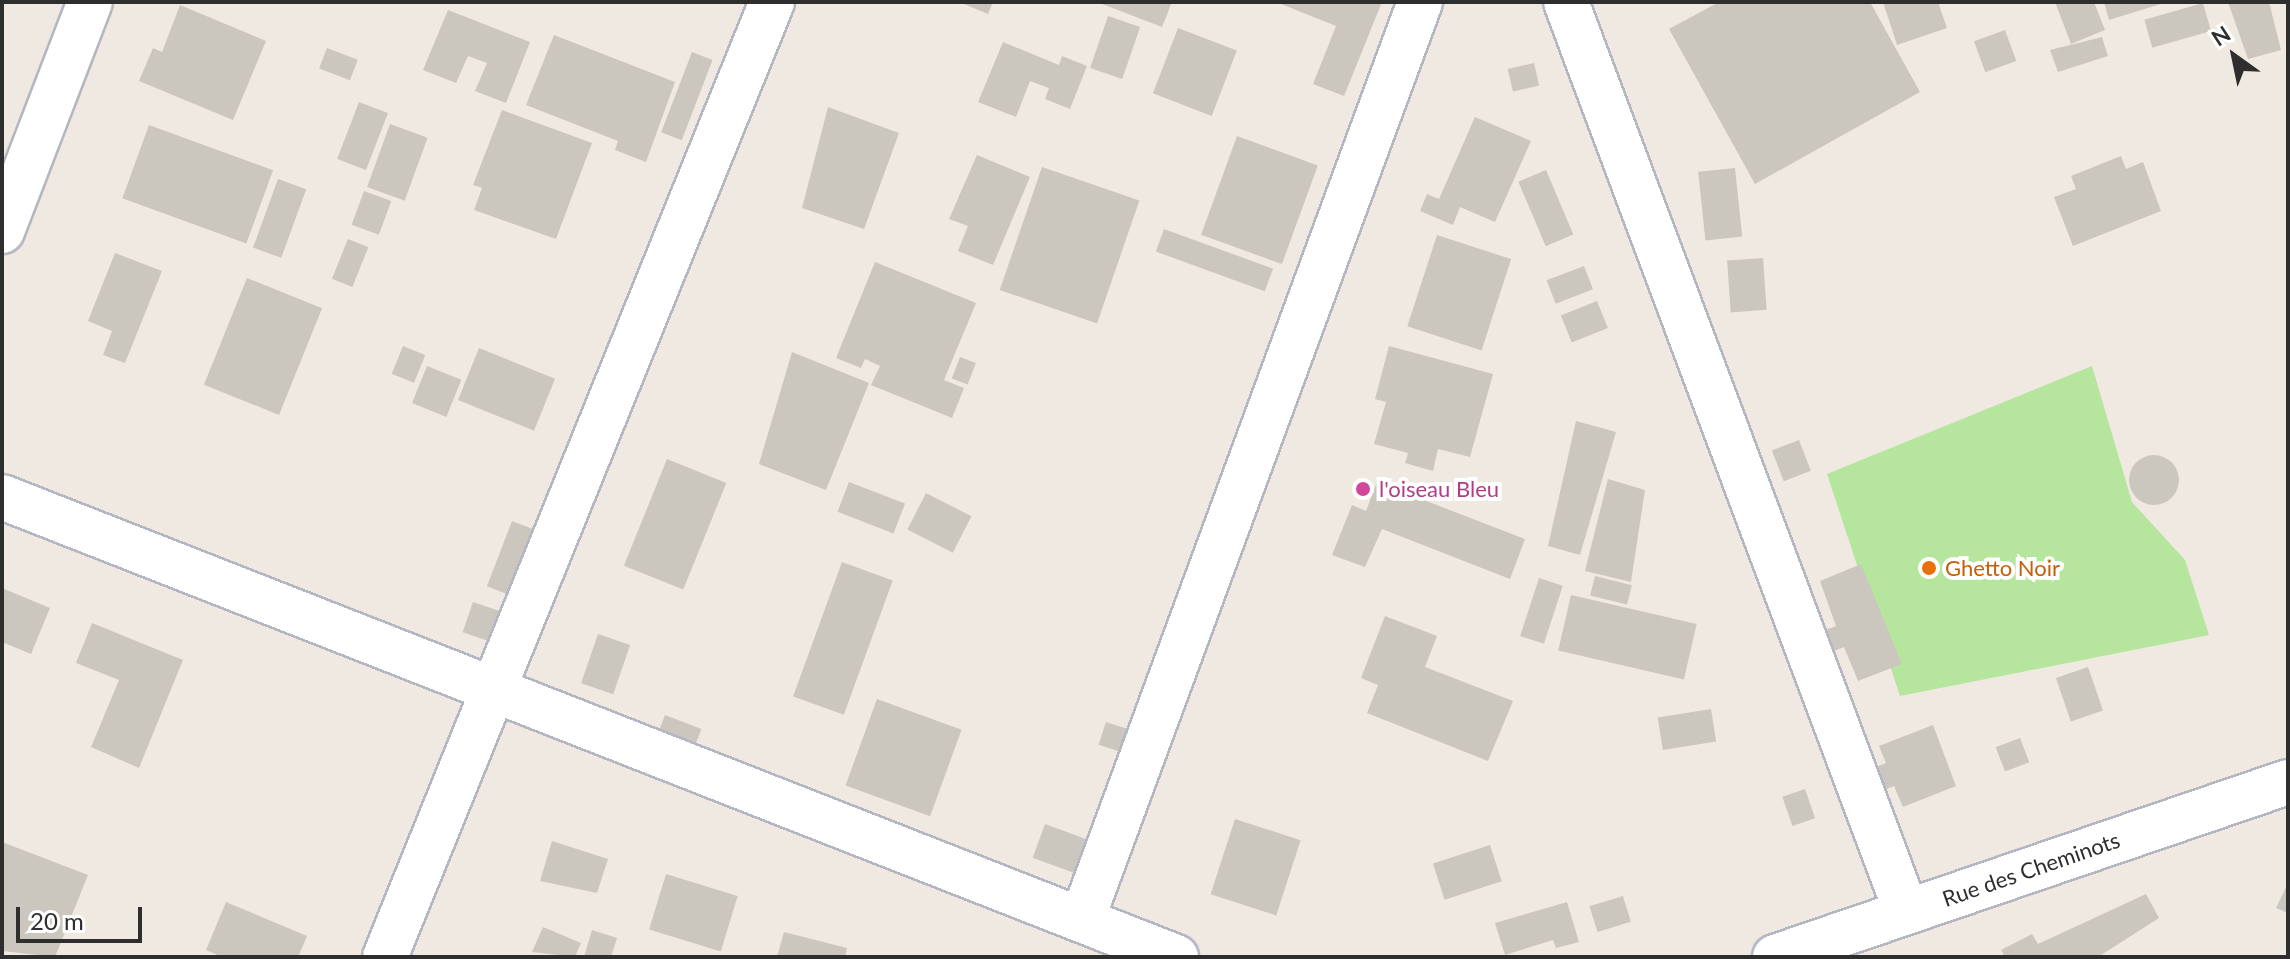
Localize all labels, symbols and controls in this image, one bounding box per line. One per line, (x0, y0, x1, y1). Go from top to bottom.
north arrow (2194, 16, 2274, 96)
text: N (2206, 20, 2235, 51)
place label: l'oiseau Bleu (1379, 476, 1499, 502)
marker: l'oiseau Bleu (1354, 480, 1372, 498)
place label: Ghetto Noir (1945, 555, 2060, 581)
marker: Ghetto Noir (1920, 559, 1938, 577)
street label: Rue des Cheminots (1939, 826, 2123, 912)
scale bar (20, 891, 146, 941)
text: 20 m (30, 906, 84, 935)

